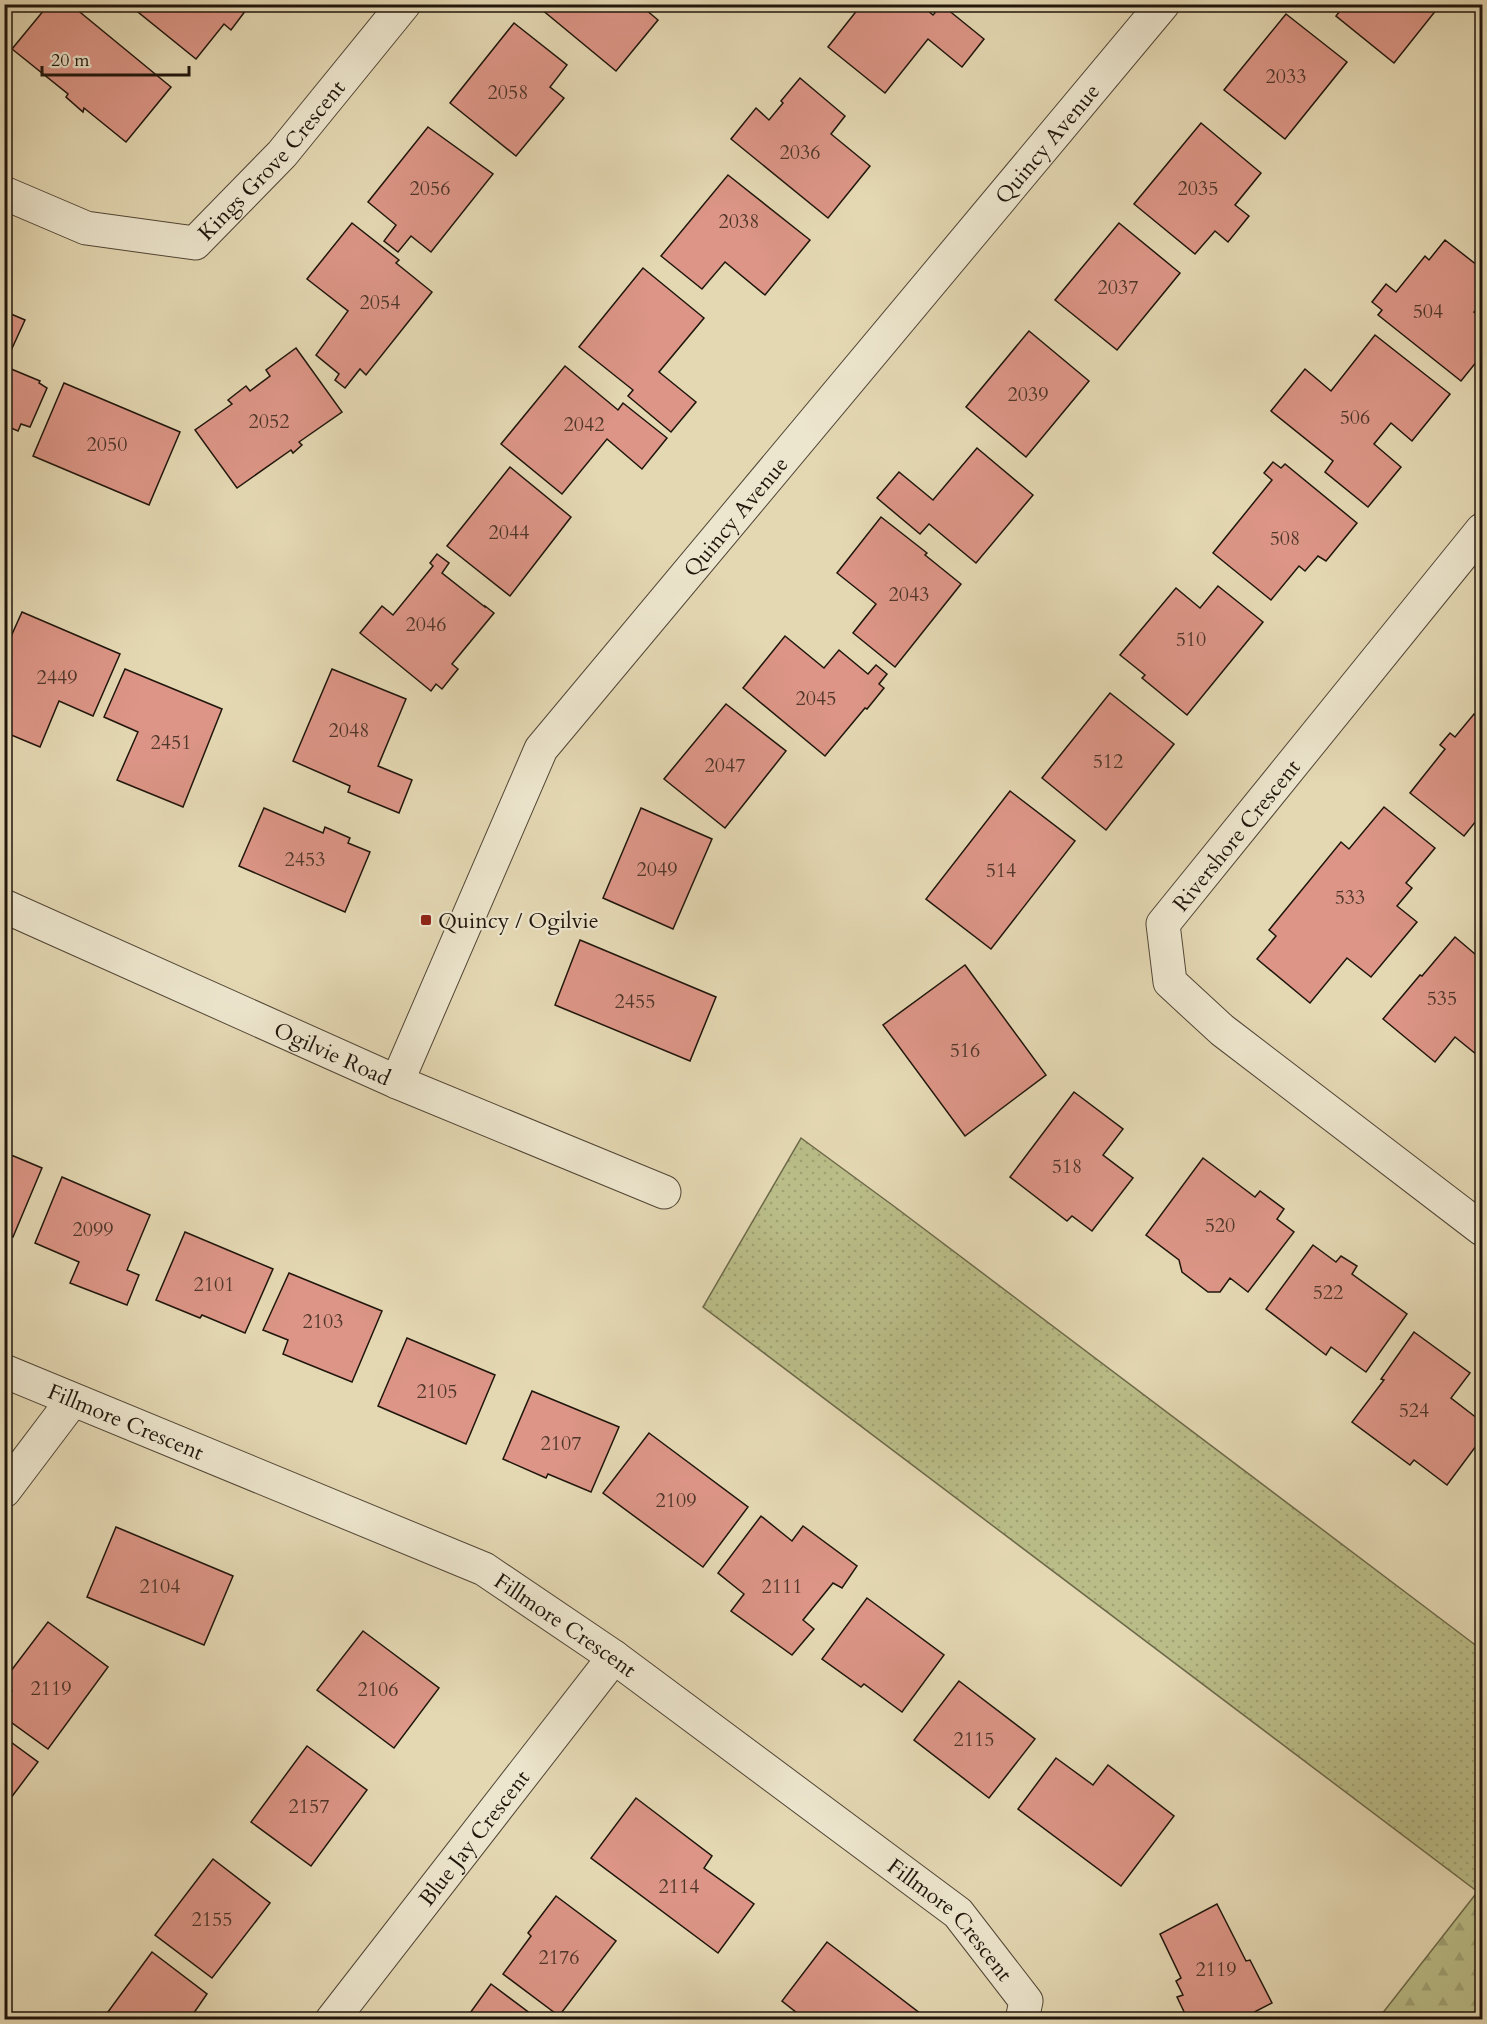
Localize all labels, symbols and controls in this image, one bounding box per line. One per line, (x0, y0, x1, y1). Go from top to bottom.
scale bar (42, 39, 189, 77)
text: 20 m (51, 48, 90, 73)
house number: 2033 (1266, 63, 1306, 90)
street label: Kings Grove Crescent (192, 74, 352, 247)
street label: Quincy Avenue (988, 77, 1107, 211)
house number: 2058 (488, 79, 528, 106)
house number: 2036 (780, 139, 820, 166)
house number: 2056 (410, 175, 450, 202)
house number: 2035 (1178, 175, 1218, 202)
house number: 2038 (719, 208, 759, 235)
house number: 2037 (1098, 274, 1138, 301)
house number: 2054 (360, 289, 400, 316)
house number: 504 (1413, 298, 1443, 325)
house number: 2039 (1008, 381, 1048, 408)
house number: 506 (1340, 404, 1370, 431)
house number: 2052 (249, 408, 289, 435)
house number: 2042 (564, 411, 604, 438)
house number: 2050 (87, 431, 127, 458)
street label: Quincy Avenue (677, 450, 795, 584)
house number: 2044 (489, 519, 529, 546)
house number: 508 (1270, 525, 1300, 552)
house number: 2043 (889, 581, 929, 608)
house number: 2046 (406, 611, 446, 638)
house number: 510 (1176, 626, 1206, 653)
house number: 2449 (37, 664, 77, 691)
house number: 2045 (796, 685, 836, 712)
house number: 2048 (329, 717, 369, 744)
house number: 2451 (151, 729, 191, 756)
house number: 512 (1093, 748, 1123, 775)
house number: 2047 (705, 752, 745, 779)
street label: Rivershore Crescent (1166, 753, 1307, 918)
house number: 2453 (285, 846, 325, 873)
house number: 2049 (637, 856, 677, 883)
house number: 514 (986, 857, 1016, 884)
house number: 533 (1335, 884, 1365, 911)
place label: Quincy / Ogilvie (438, 906, 599, 936)
marker: Quincy / Ogilvie (419, 913, 433, 927)
house number: 535 (1427, 985, 1457, 1012)
house number: 2455 (615, 988, 655, 1015)
street label: Ogilvie Road (269, 1015, 395, 1093)
house number: 516 (950, 1037, 980, 1064)
house number: 518 (1052, 1153, 1082, 1180)
house number: 520 (1205, 1212, 1235, 1239)
house number: 2099 (73, 1216, 113, 1243)
house number: 2101 (194, 1271, 234, 1298)
house number: 522 (1313, 1279, 1343, 1306)
house number: 2103 (303, 1308, 343, 1335)
street label: Fillmore Crescent (43, 1377, 208, 1468)
house number: 2105 (417, 1378, 457, 1405)
house number: 524 (1399, 1397, 1429, 1424)
house number: 2107 (541, 1430, 581, 1457)
house number: 2109 (656, 1487, 696, 1514)
street label: Fillmore Crescent (488, 1566, 642, 1685)
house number: 2104 (140, 1573, 180, 1600)
house number: 2111 (762, 1573, 802, 1600)
house number: 2119 (31, 1675, 71, 1702)
house number: 2106 (358, 1676, 398, 1703)
house number: 2115 (954, 1726, 994, 1753)
street label: Blue Jay Crescent (412, 1764, 537, 1912)
house number: 2157 (289, 1793, 329, 1820)
street label: Fillmore Crescent (881, 1852, 1019, 1988)
house number: 2114 (659, 1873, 699, 1900)
house number: 2155 (192, 1906, 232, 1933)
house number: 2176 (539, 1944, 579, 1971)
house number: 2119 (1196, 1956, 1236, 1983)

